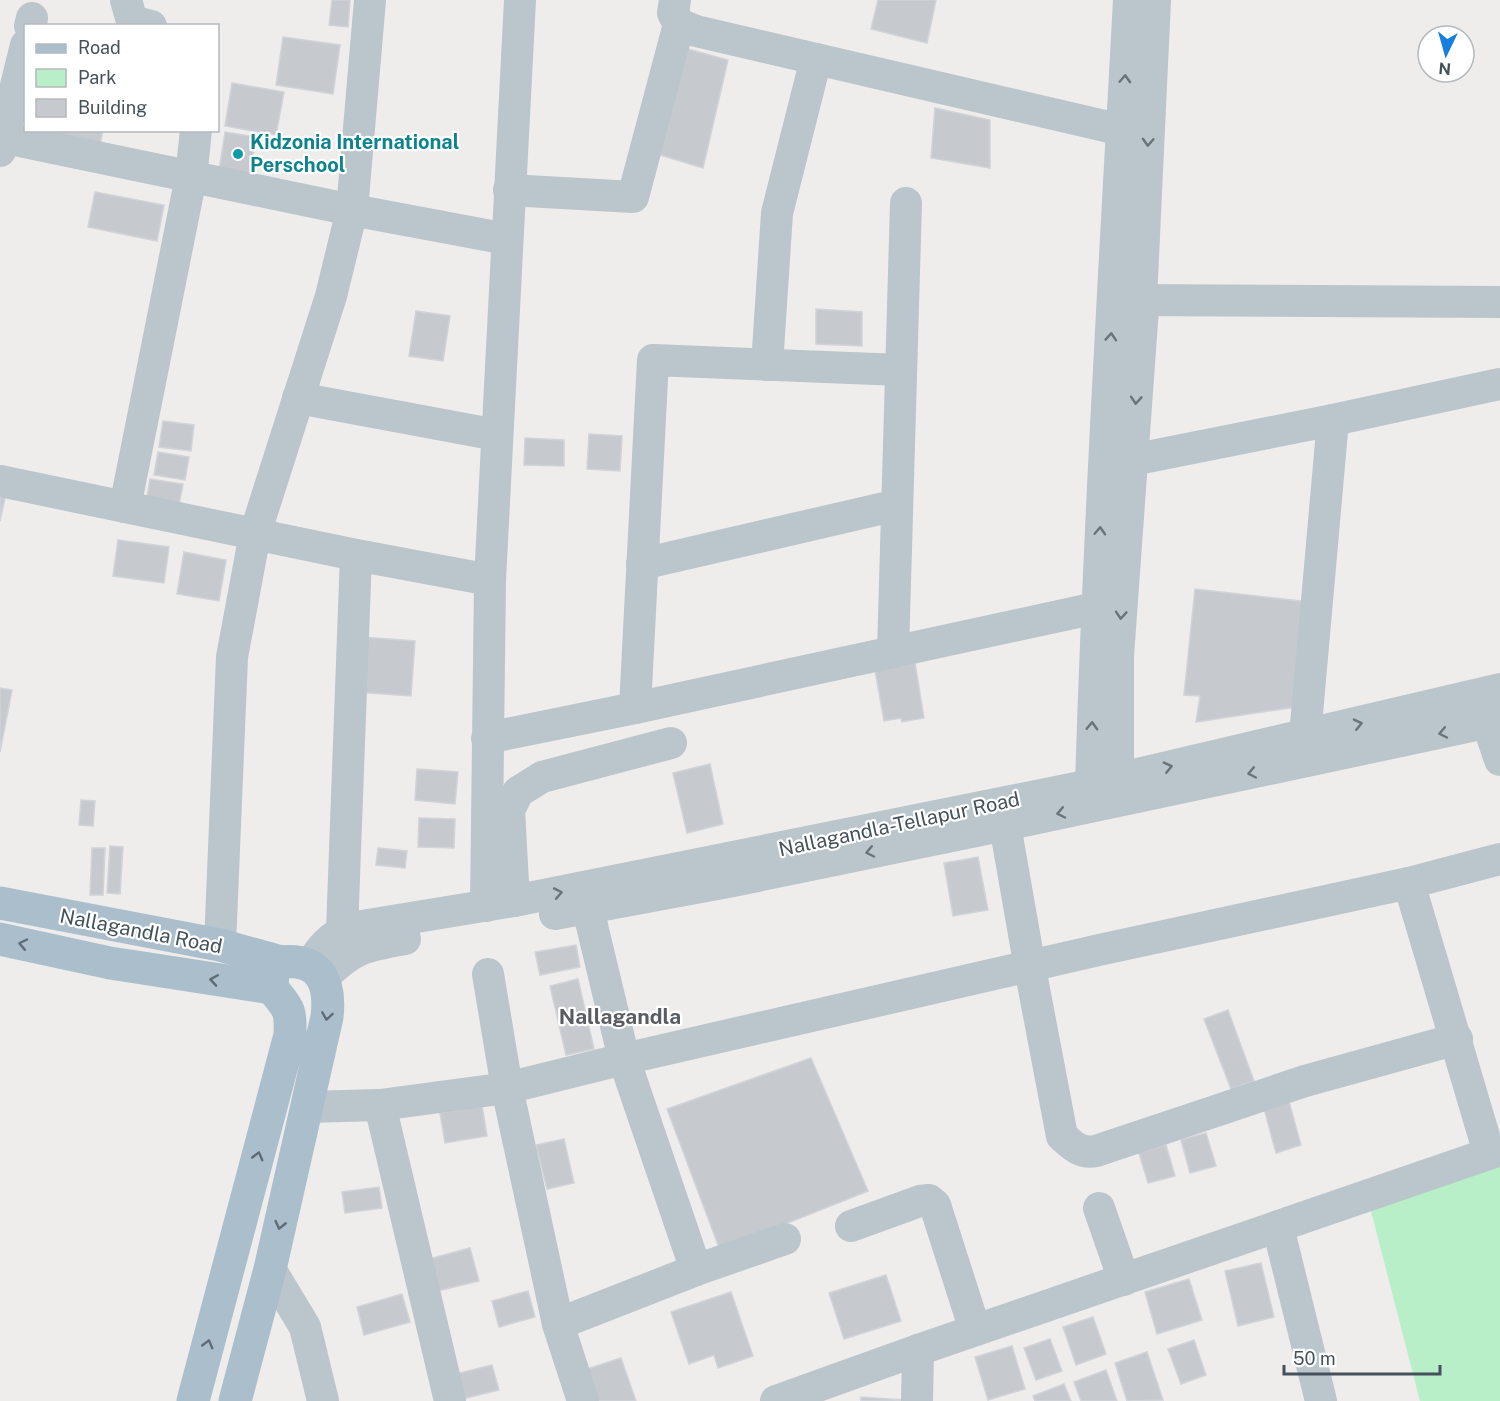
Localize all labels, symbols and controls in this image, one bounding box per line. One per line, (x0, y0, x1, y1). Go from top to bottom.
legend (24, 24, 219, 132)
north arrow (1416, 24, 1476, 84)
text: Road (78, 37, 121, 58)
text: N (1438, 58, 1452, 78)
text: Park (78, 67, 116, 88)
one-way arrow (1118, 75, 1131, 84)
text: Building (78, 97, 147, 118)
place label: Kidzonia International Perschool (250, 130, 459, 177)
one-way arrow (1142, 138, 1155, 147)
marker: Kidzonia International Perschool (231, 147, 245, 161)
one-way arrow (1104, 332, 1117, 341)
one-way arrow (1130, 395, 1143, 404)
one-way arrow (1093, 527, 1106, 536)
one-way arrow (1114, 611, 1127, 620)
one-way arrow (1353, 718, 1363, 731)
one-way arrow (1086, 722, 1099, 731)
one-way arrow (1438, 726, 1448, 739)
one-way arrow (1163, 761, 1173, 774)
one-way arrow (1247, 766, 1257, 779)
street label: Nallagandla-Tellapur Road (776, 787, 1022, 861)
one-way arrow (1057, 806, 1067, 819)
one-way arrow (866, 845, 876, 858)
one-way arrow (553, 887, 563, 900)
street label: Nallagandla Road (58, 903, 224, 959)
one-way arrow (18, 938, 28, 951)
one-way arrow (210, 974, 220, 987)
district label: Nallagandla (559, 1004, 681, 1029)
one-way arrow (321, 1011, 333, 1020)
one-way arrow (251, 1151, 264, 1161)
one-way arrow (274, 1220, 287, 1230)
scale bar (1284, 1338, 1440, 1376)
one-way arrow (201, 1340, 213, 1350)
text: 50 m (1293, 1348, 1336, 1369)

